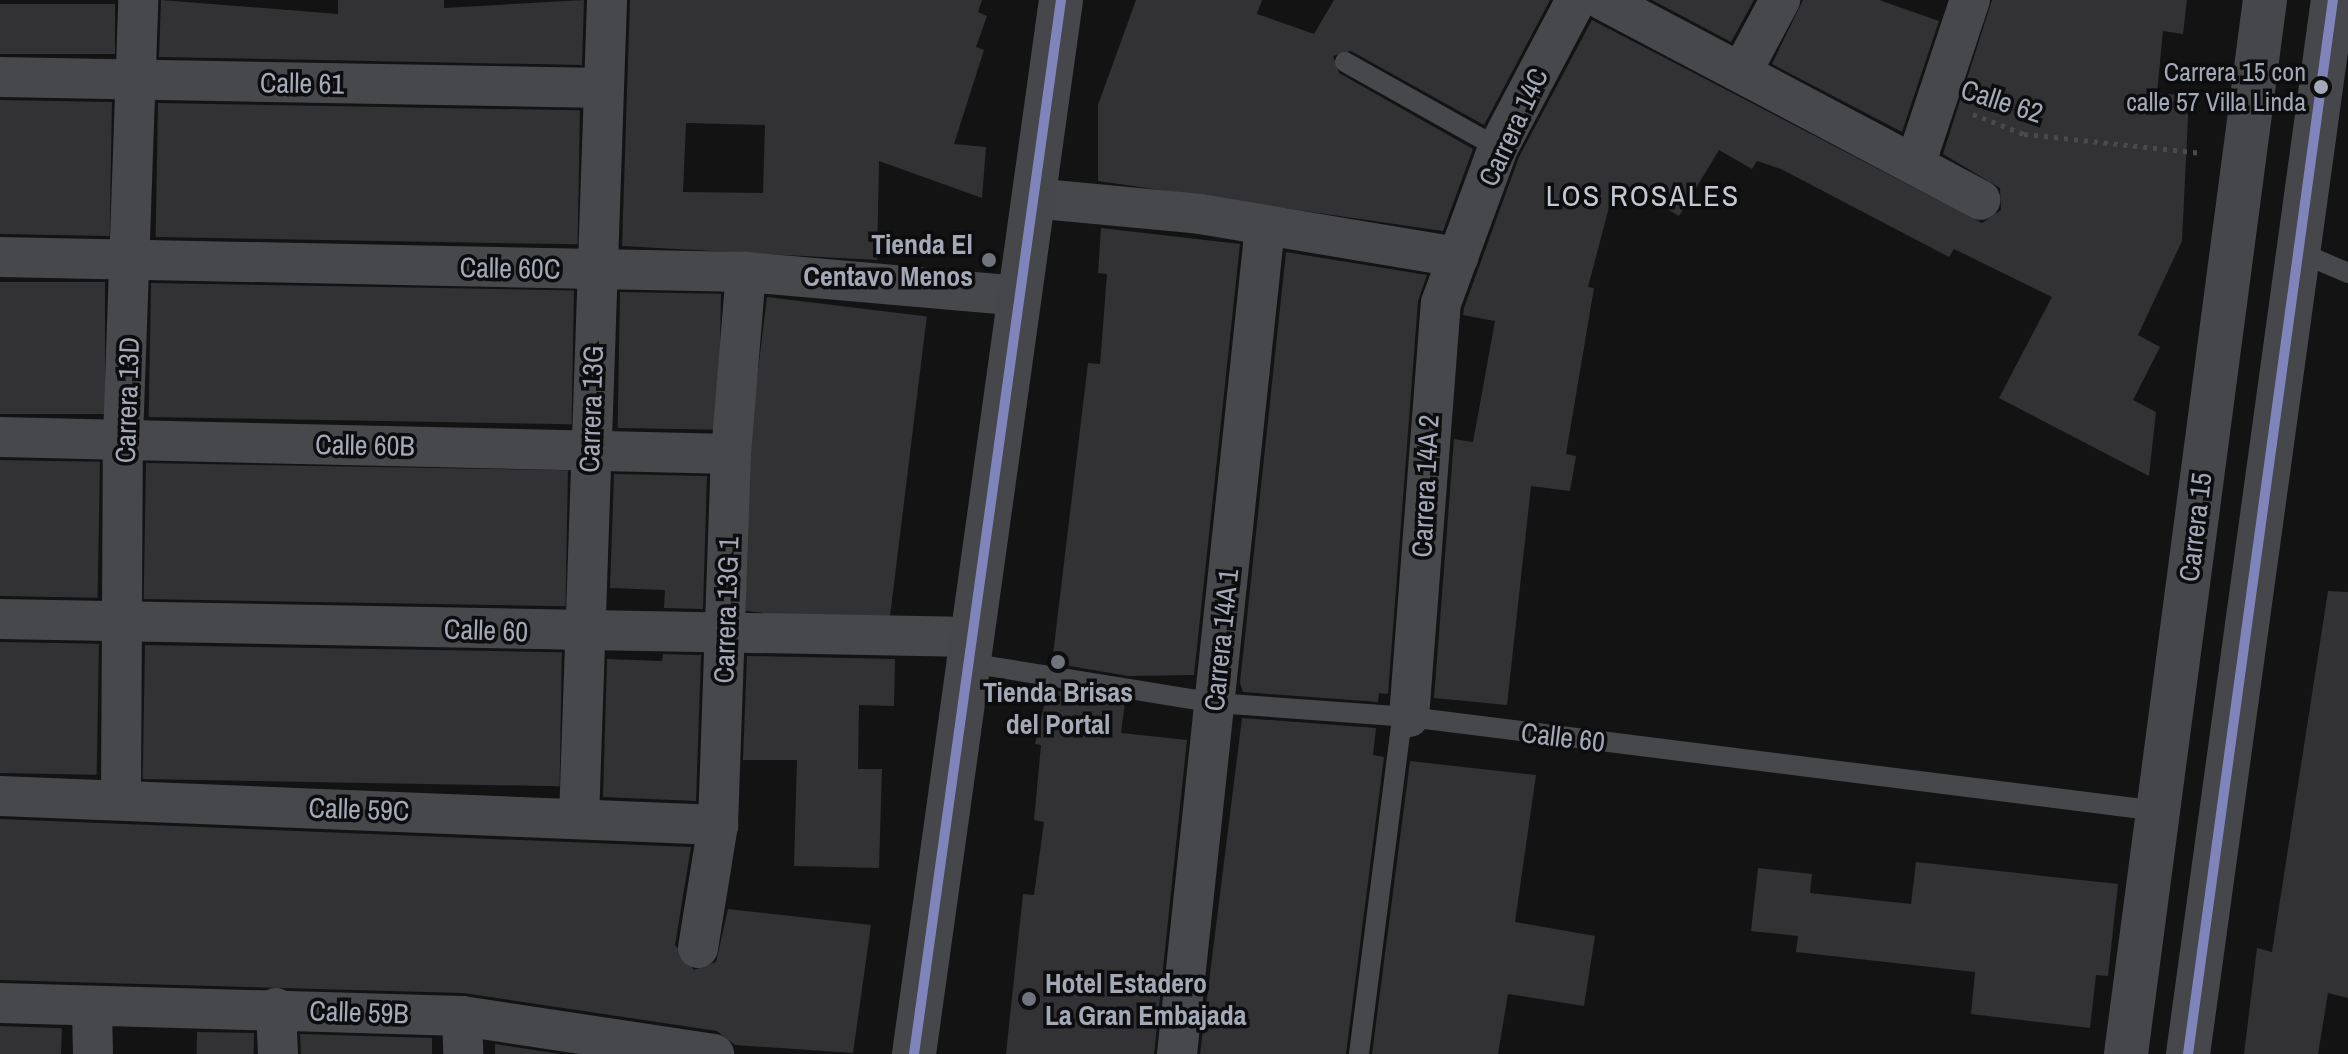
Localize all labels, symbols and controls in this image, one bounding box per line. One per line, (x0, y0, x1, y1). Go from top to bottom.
place label: Carrera 15 con calle 57 Villa Linda (2126, 56, 2306, 118)
street label: Carrera 14C (1471, 63, 1555, 191)
street label: Calle 61 (260, 65, 344, 101)
street label: Calle 62 (1957, 72, 2047, 130)
marker: Carrera 15 con calle 57 Villa Linda (2313, 79, 2329, 95)
district label: LOS ROSALES (1546, 177, 1740, 213)
place label: Tienda El Centavo Menos (803, 227, 973, 293)
street label: Calle 60C (459, 250, 561, 286)
marker: Tienda El Centavo Menos (980, 251, 998, 269)
street label: Carrera 13D (108, 336, 146, 464)
street label: Carrera 13G (572, 345, 610, 473)
street label: Carrera 14A 2 (1404, 413, 1446, 559)
street label: Calle 60B (315, 427, 415, 463)
street label: Carrera 15 (2172, 470, 2218, 584)
street label: Carrera 13G 1 (707, 536, 745, 684)
street label: Carrera 14A 1 (1197, 567, 1245, 713)
street label: Calle 60 (443, 612, 529, 648)
marker: Tienda Brisas del Portal (1049, 653, 1067, 671)
place label: Tienda Brisas del Portal (983, 675, 1133, 741)
street label: Calle 60 (1519, 715, 1607, 759)
street label: Calle 59C (308, 790, 410, 828)
place label: Hotel Estadero La Gran Embajada (1045, 966, 1247, 1032)
marker: Hotel Estadero La Gran Embajada (1020, 990, 1038, 1008)
street label: Calle 59B (309, 993, 409, 1031)

